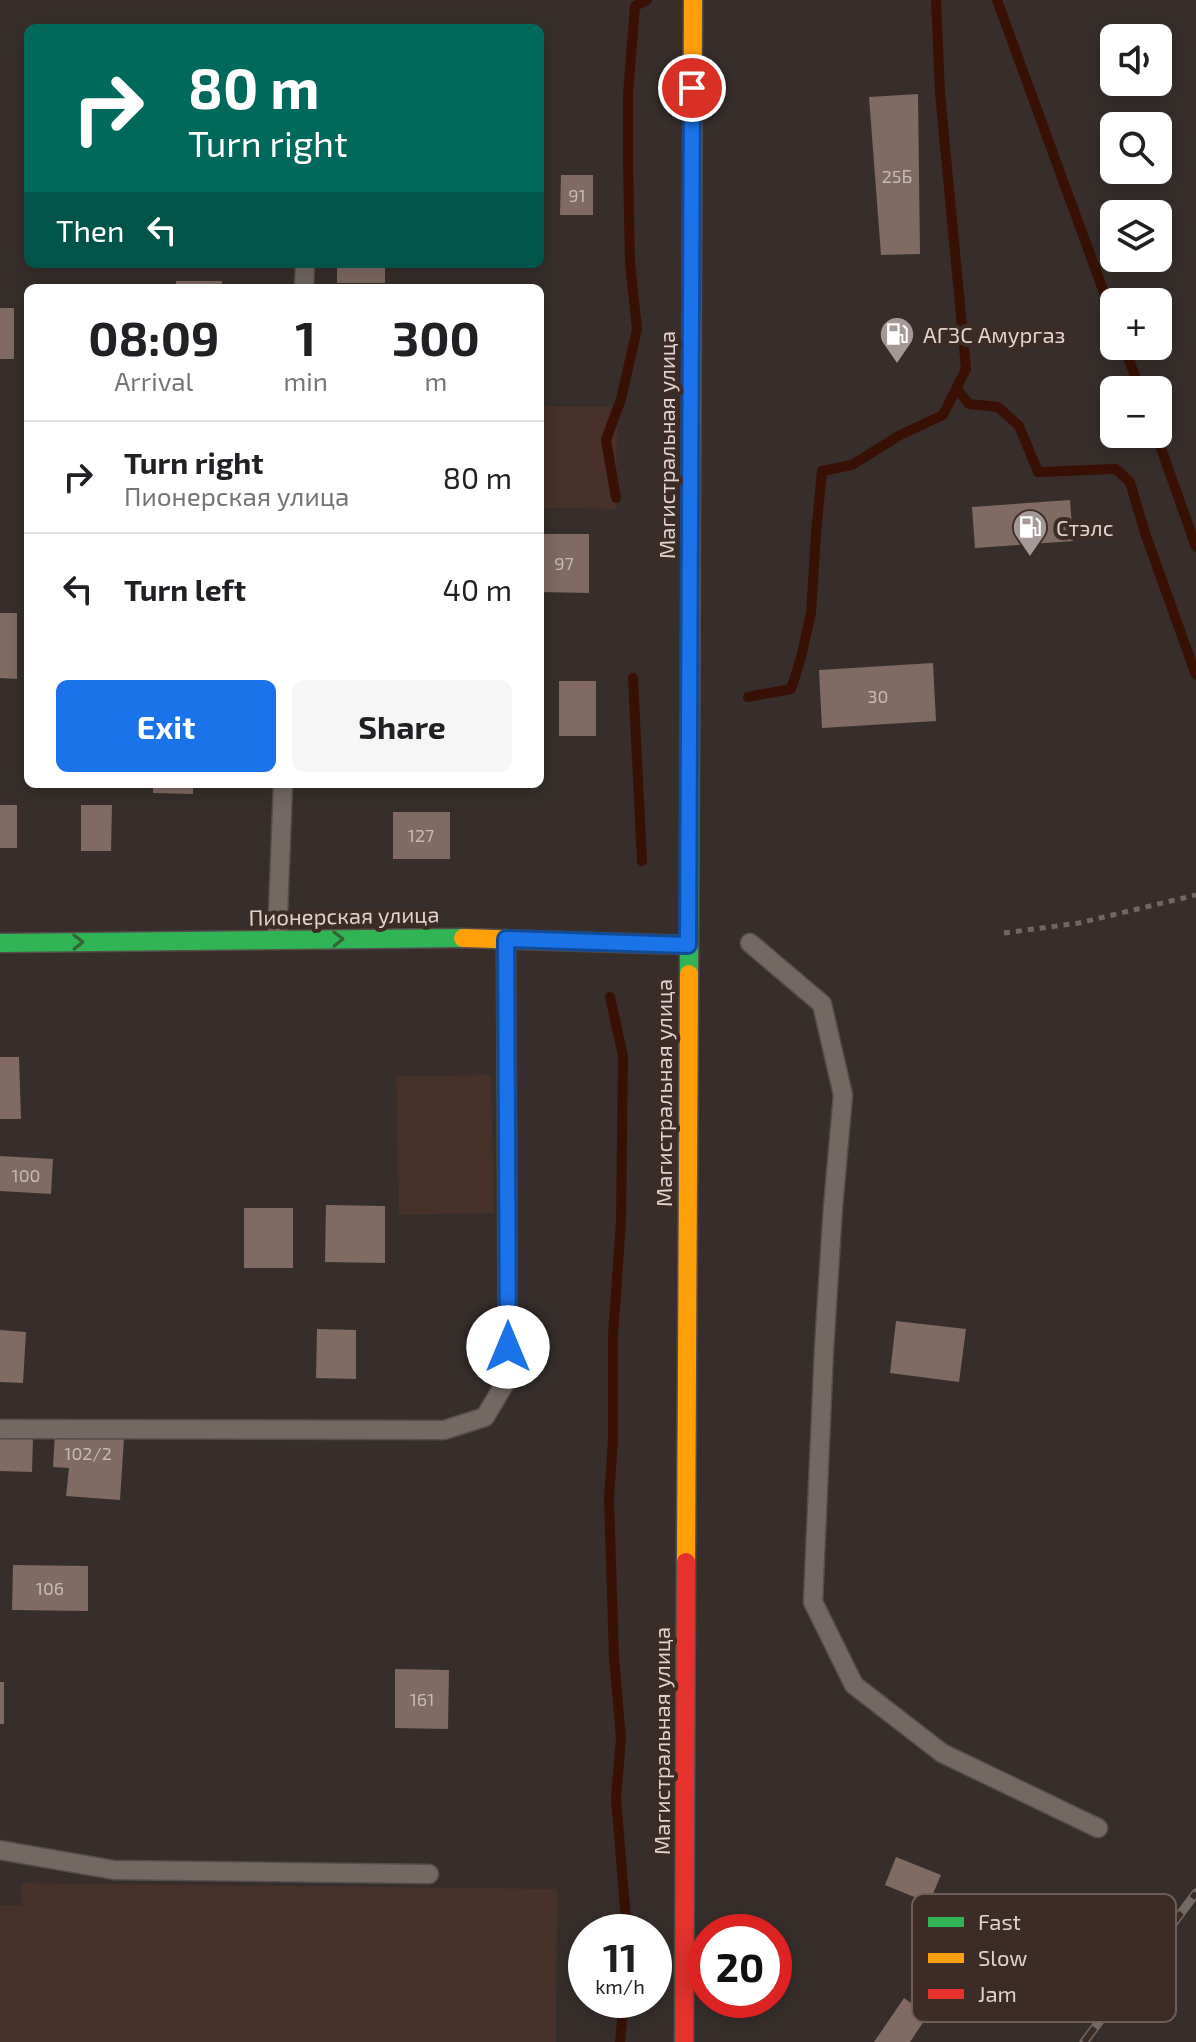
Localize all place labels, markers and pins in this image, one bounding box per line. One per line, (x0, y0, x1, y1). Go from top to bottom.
pin (658, 54, 726, 122)
fuel station icon: АГЗС Амургаз (878, 315, 916, 365)
place label: АГЗС Амургаз (923, 321, 1066, 348)
fuel station icon: Стэлс (1011, 508, 1049, 558)
place label: Стэлс (1056, 514, 1113, 540)

